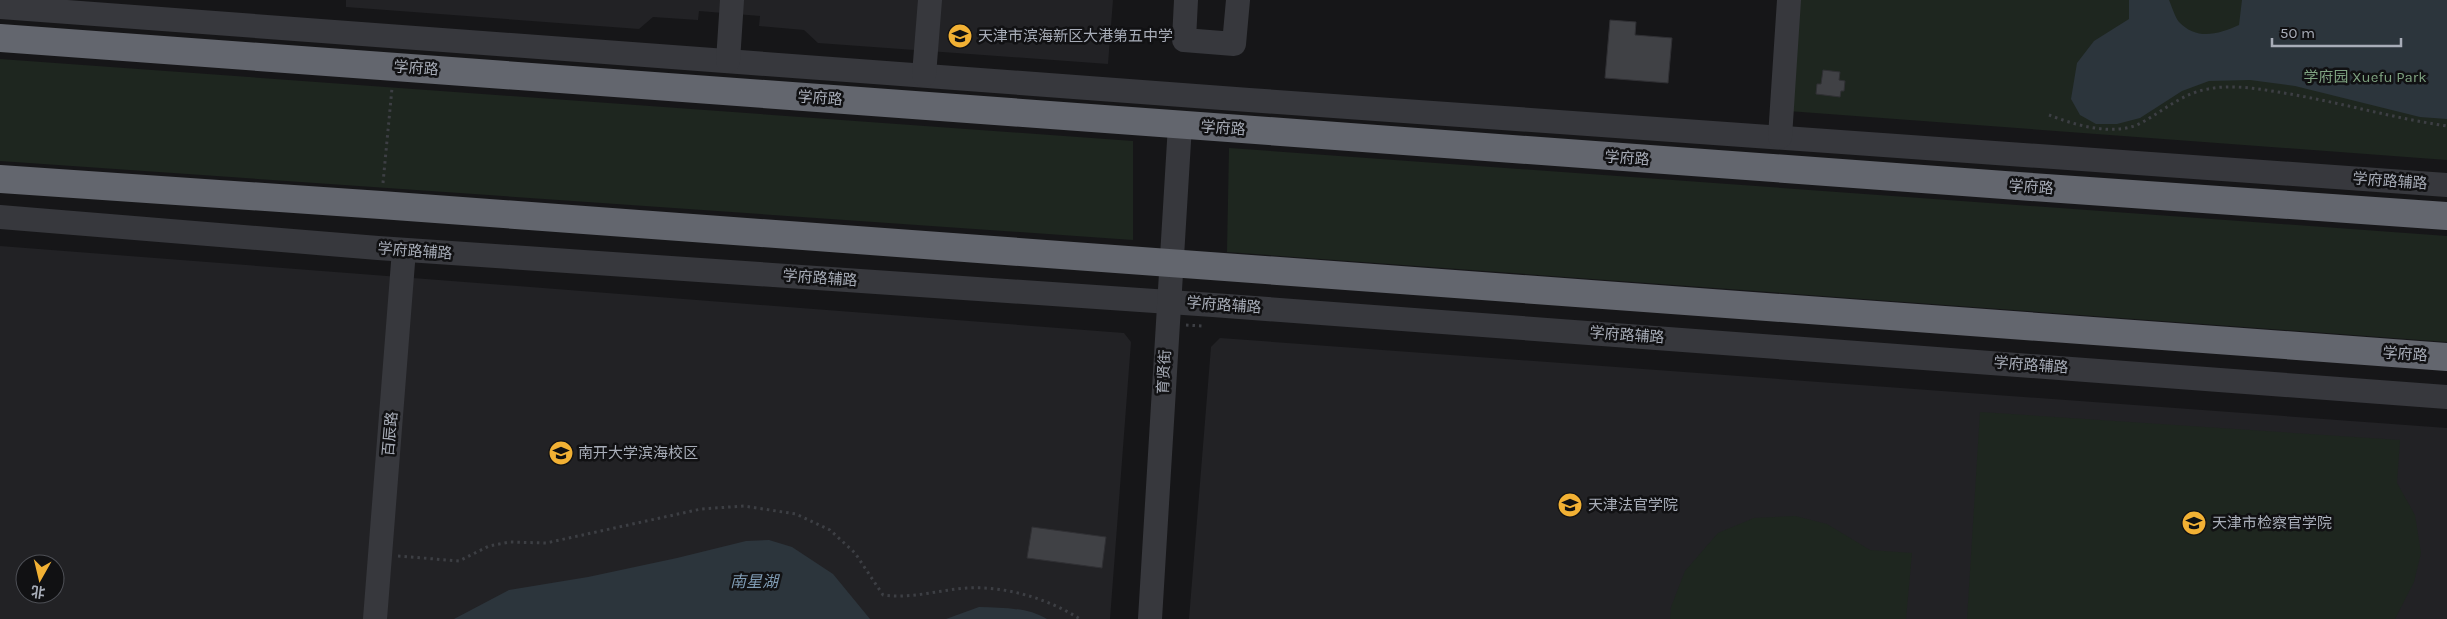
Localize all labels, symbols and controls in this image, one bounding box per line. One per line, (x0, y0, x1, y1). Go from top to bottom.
scale bar (2272, 15, 2401, 47)
school or university icon: 天津市滨海新区大港第五中学 (947, 23, 973, 49)
text: 50 m (2280, 24, 2315, 42)
place label: 天津市滨海新区大港第五中学 (978, 27, 1173, 45)
street label: 学府路 (393, 57, 439, 79)
park label: 学府园 Xuefu Park (2303, 68, 2427, 86)
street label: 学府路 (797, 87, 843, 109)
street label: 学府路 (1200, 117, 1246, 139)
street label: 学府路 (1604, 147, 1650, 169)
street label: 学府路辅路 (2352, 169, 2428, 193)
street label: 学府路 (2008, 176, 2054, 198)
street label: 学府路辅路 (377, 239, 453, 263)
street label: 学府路辅路 (782, 266, 858, 290)
street label: 学府路辅路 (1186, 293, 1262, 317)
street label: 学府路辅路 (1589, 323, 1665, 347)
street label: 学府路 (2382, 343, 2428, 365)
street label: 育贤街 (1154, 349, 1174, 395)
street label: 学府路辅路 (1993, 353, 2069, 377)
street label: 百辰路 (379, 411, 401, 457)
school or university icon: 南开大学滨海校区 (548, 440, 574, 466)
place label: 南开大学滨海校区 (578, 444, 698, 462)
school or university icon: 天津法官学院 (1557, 492, 1583, 518)
place label: 天津法官学院 (1588, 496, 1678, 514)
school or university icon: 天津市检察官学院 (2181, 510, 2207, 536)
place label: 天津市检察官学院 (2212, 514, 2332, 532)
north arrow (15, 554, 65, 604)
water label: 南星湖 (730, 572, 781, 591)
text: 北 (30, 582, 46, 601)

